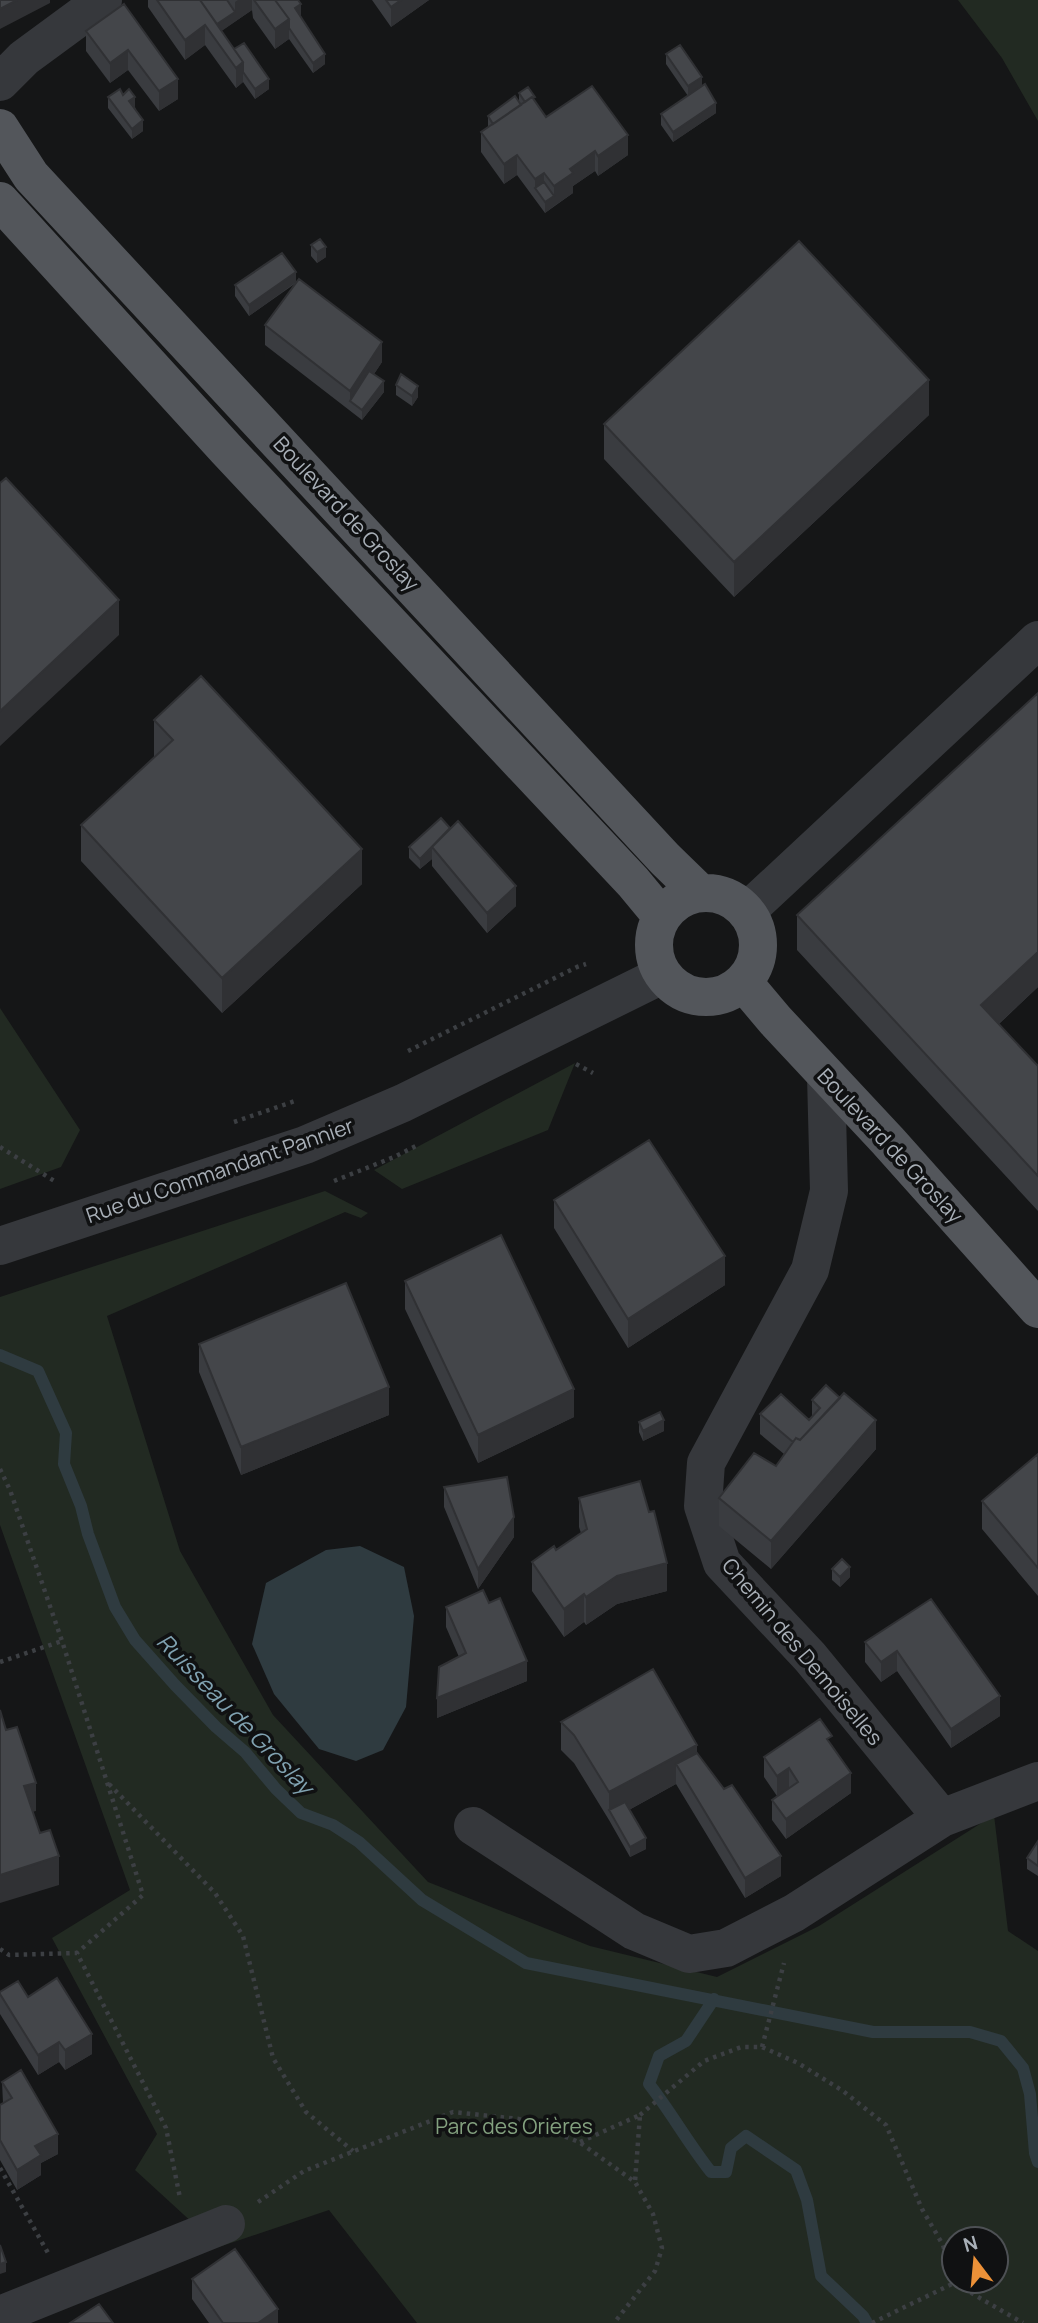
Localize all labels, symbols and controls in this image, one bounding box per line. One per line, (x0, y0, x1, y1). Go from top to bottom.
street label: Boulevard de Groslay (268, 430, 426, 597)
street label: Boulevard de Groslay (812, 1062, 970, 1229)
street label: Rue du Commandant Pannier (82, 1111, 358, 1229)
street label: Chemin des Demoiselles (716, 1552, 889, 1751)
water label: Ruisseau de Groslay (150, 1626, 323, 1803)
park label: Parc des Orières (435, 2112, 593, 2140)
north arrow (940, 2225, 1010, 2295)
text: N (960, 2229, 980, 2258)

